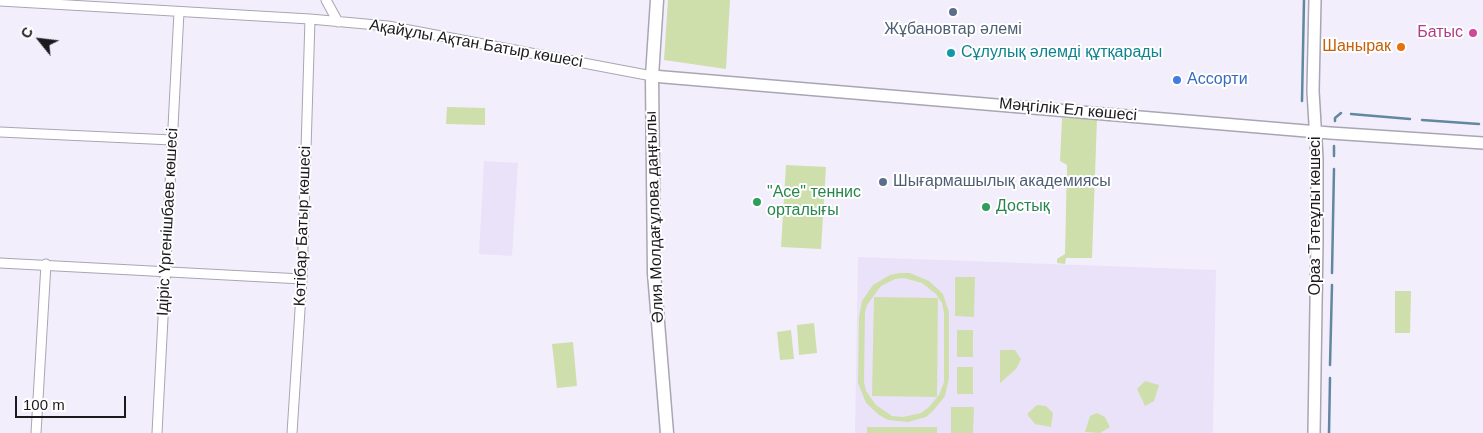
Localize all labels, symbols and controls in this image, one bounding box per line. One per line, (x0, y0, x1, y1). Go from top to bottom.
marker: Жұбановтар әлемі (947, 6, 959, 18)
north arrow (15, 15, 65, 65)
street label: Ақайұлы Ақтан Батыр көшесі (368, 16, 584, 72)
place label: Жұбановтар әлемі (884, 20, 1022, 40)
place label: Батыс (1417, 23, 1463, 43)
text: С (17, 24, 36, 41)
marker: Батыс (1467, 27, 1479, 39)
place label: Шанырак (1322, 37, 1391, 57)
marker: Шанырак (1395, 41, 1407, 53)
place label: Сұлулық әлемді құтқарады (961, 43, 1162, 63)
marker: Сұлулық әлемді құтқарады (945, 47, 957, 59)
place label: Ассорти (1187, 70, 1248, 90)
marker: Ассорти (1171, 74, 1183, 86)
street label: Мәңгілік Ел көшесі (998, 94, 1138, 126)
street label: Әлия Молдағұлова даңғылы (642, 111, 668, 323)
street label: Ідіріс Үргенішбаев көшесі (153, 127, 183, 317)
street label: Ораз Тәтеұлы көшесі (1306, 136, 1326, 296)
street label: Көтібар Батыр көшесі (291, 145, 315, 307)
place label: Шығармашылық академиясы (893, 172, 1111, 192)
marker: Шығармашылық академиясы (877, 176, 889, 188)
place label: "Ace" теннис орталығы (767, 183, 861, 221)
marker: "Ace" теннис орталығы (751, 196, 763, 208)
place label: Достық (996, 197, 1050, 217)
marker: Достық (980, 201, 992, 213)
scale bar (18, 386, 129, 418)
text: 100 m (23, 396, 65, 413)

